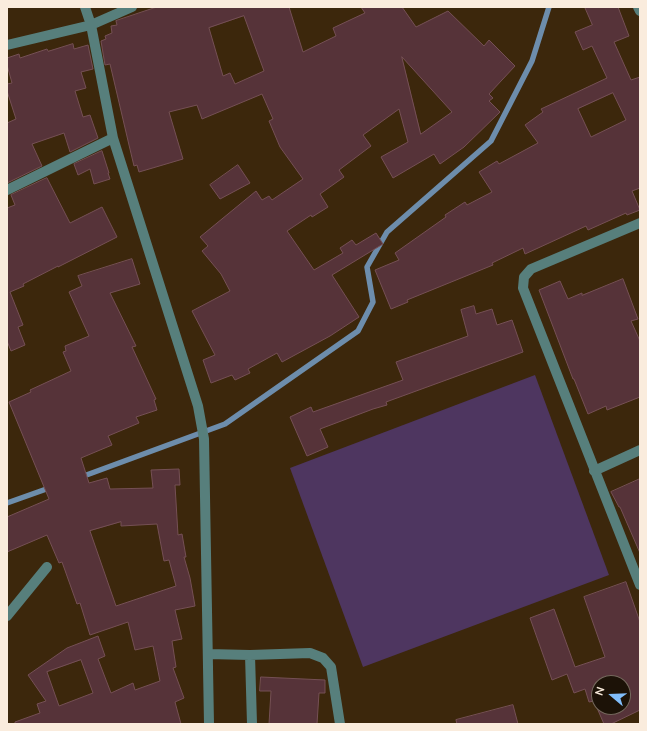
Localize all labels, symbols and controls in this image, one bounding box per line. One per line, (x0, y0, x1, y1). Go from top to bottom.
north arrow (591, 675, 631, 715)
text: N (592, 685, 609, 698)

